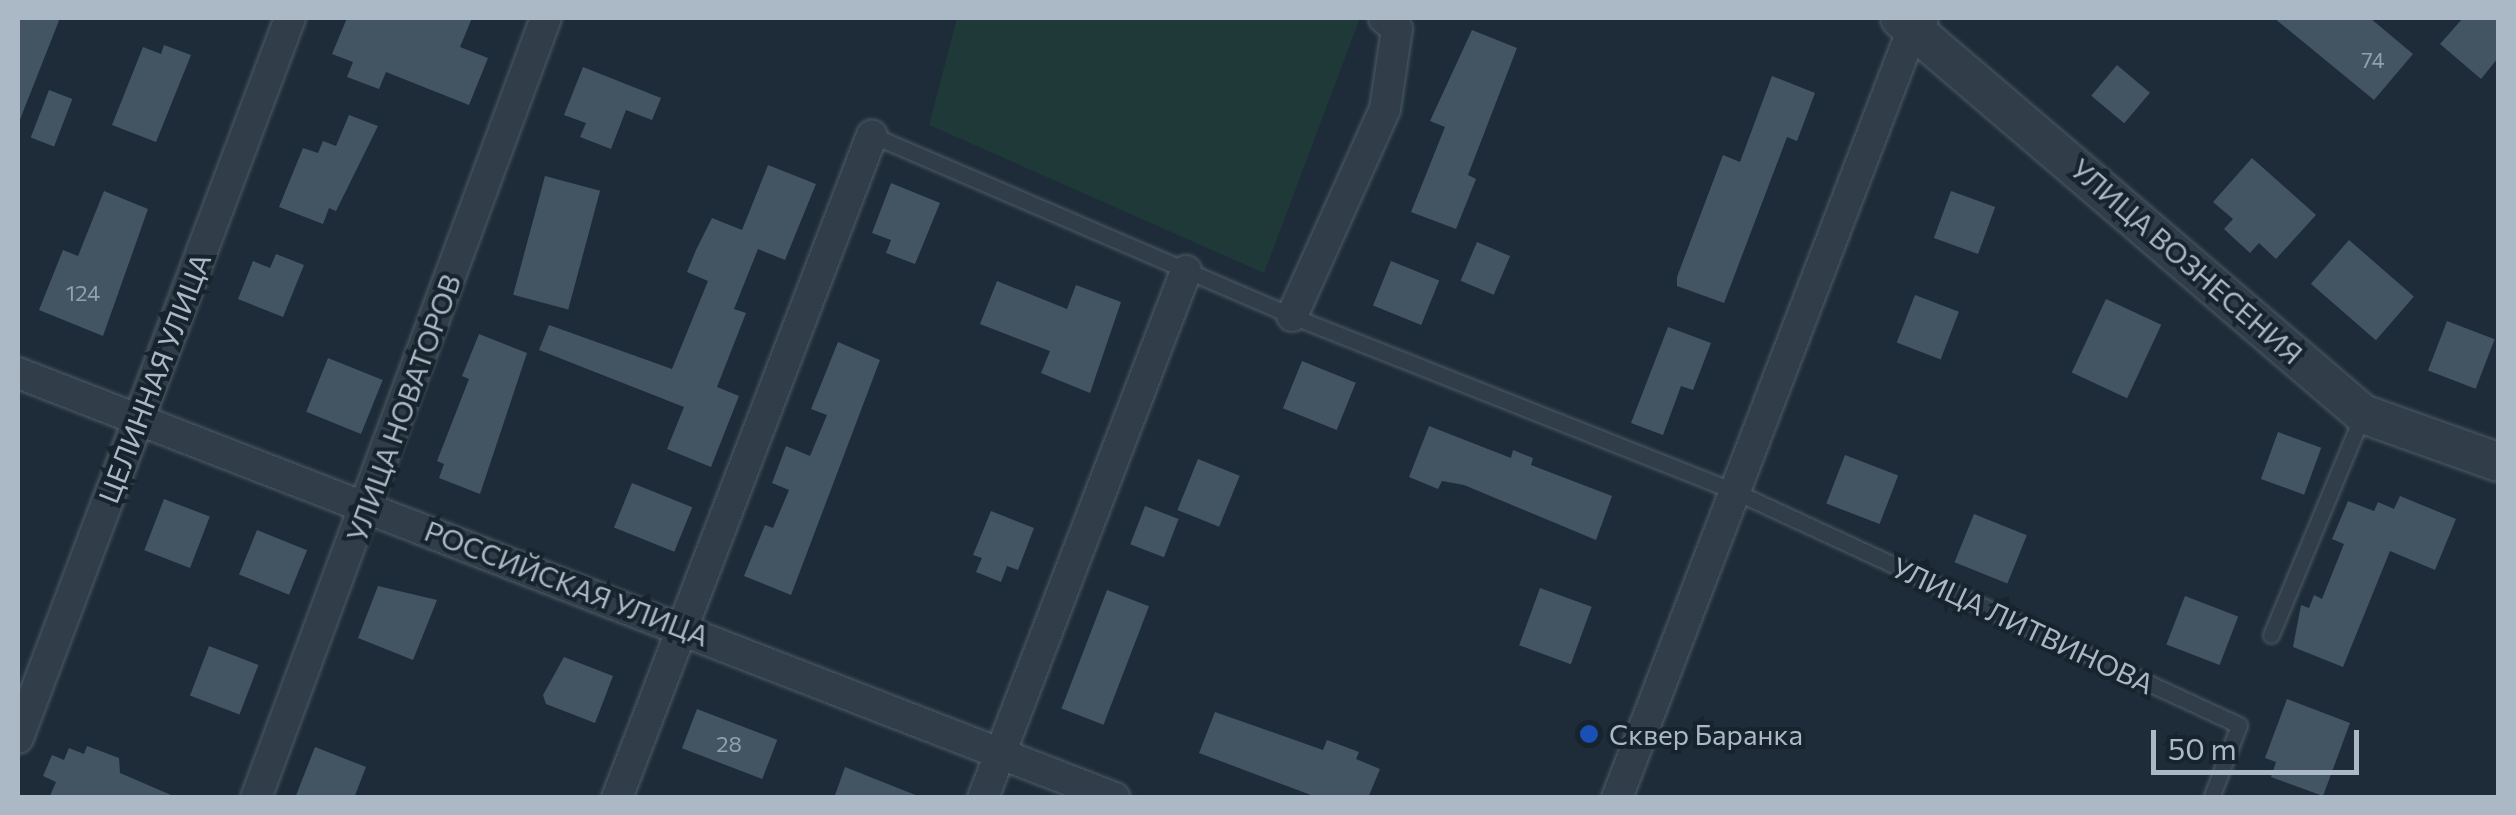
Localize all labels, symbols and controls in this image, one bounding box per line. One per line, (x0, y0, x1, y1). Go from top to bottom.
house number: 74 (2361, 47, 2385, 73)
street label: УЛИЦА ВОЗНЕСЕНИЯ (2064, 151, 2310, 371)
street label: ЦЕЛИННАЯ УЛИЦА (91, 248, 217, 508)
street label: УЛИЦА НОВАТОРОВ (339, 270, 467, 546)
house number: 124 (66, 280, 100, 306)
street label: РОССИЙСКАЯ УЛИЦА (420, 513, 714, 653)
street label: УЛИЦА ЛИТВИНОВА (1887, 550, 2159, 700)
scale bar (2156, 710, 2364, 772)
place label: Сквер Баранка (1609, 717, 1803, 751)
marker: Сквер Баранка (1578, 723, 1600, 745)
text: 50 m (2168, 729, 2237, 766)
house number: 28 (716, 731, 742, 757)

